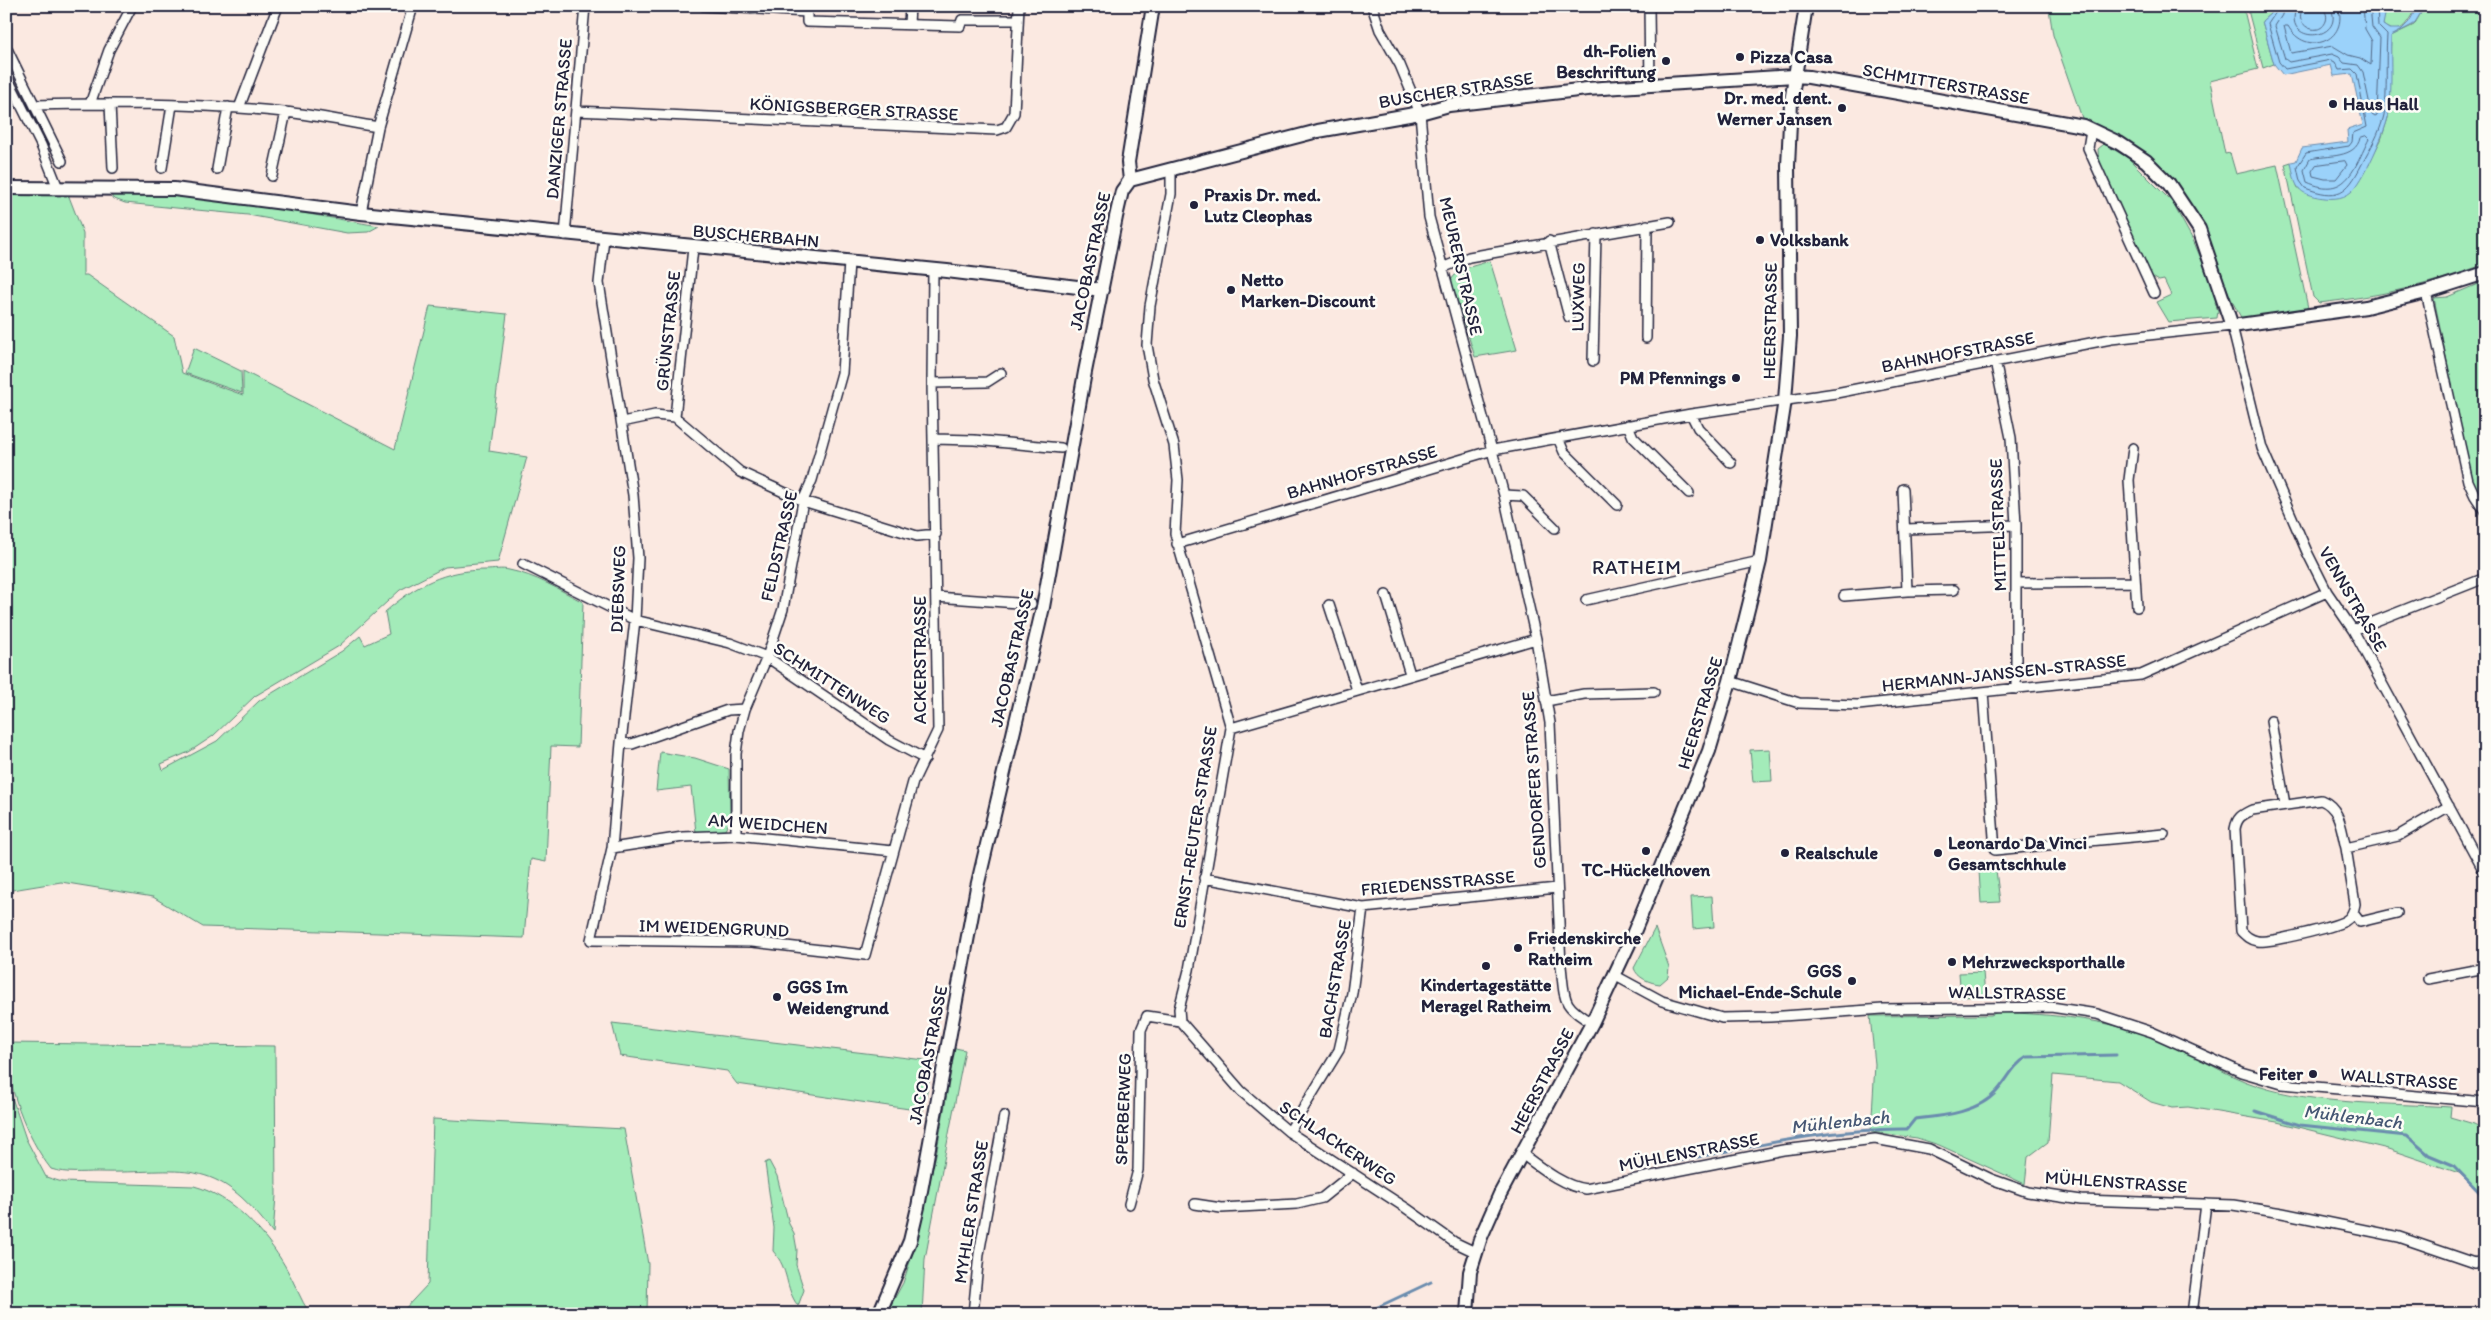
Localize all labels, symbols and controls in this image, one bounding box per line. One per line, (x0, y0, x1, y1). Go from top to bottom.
street label: DANZIGER STRASSE (541, 38, 577, 200)
place label: dh-Folien Beschriftung (1556, 40, 1657, 83)
place label: Pizza Casa (1750, 46, 1833, 68)
marker: Pizza Casa (1734, 51, 1746, 63)
marker: dh-Folien Beschriftung (1660, 55, 1672, 67)
street label: SCHMITTERSTRASSE (1861, 58, 2031, 110)
street label: BUSCHER STRASSE (1377, 67, 1535, 113)
place label: Dr. med. dent. Werner Jansen (1717, 87, 1833, 130)
street label: KÖNIGSBERGER STRASSE (749, 93, 959, 125)
place label: Haus Hall (2343, 93, 2420, 115)
marker: Haus Hall (2327, 98, 2339, 110)
marker: Dr. med. dent. Werner Jansen (1836, 102, 1848, 114)
place label: Praxis Dr. med. Lutz Cleophas (1204, 184, 1321, 227)
street label: JACOBASTRASSE (1065, 190, 1115, 332)
street label: MEURERSTRASSE (1434, 195, 1488, 337)
marker: Praxis Dr. med. Lutz Cleophas (1188, 199, 1200, 211)
street label: BUSCHERBAHN (692, 220, 820, 252)
place label: Volksbank (1770, 229, 1849, 251)
marker: Volksbank (1754, 234, 1766, 246)
street label: LUXWEG (1566, 262, 1590, 332)
street label: HEERSTRASSE (1758, 262, 1782, 380)
place label: Netto Marken-Discount (1241, 269, 1376, 312)
street label: GRÜNSTRASSE (651, 270, 685, 392)
marker: Netto Marken-Discount (1225, 284, 1237, 296)
street label: BAHNHOFSTRASSE (1880, 326, 2036, 378)
place label: PM Pfennings (1620, 367, 1726, 389)
marker: PM Pfennings (1730, 372, 1742, 384)
street label: BAHNHOFSTRASSE (1284, 440, 1440, 504)
street label: MITTELSTRASSE (1985, 458, 2011, 592)
street label: FELDSTRASSE (756, 488, 802, 604)
street label: VENNSTRASSE (2314, 542, 2392, 656)
street label: DIEBSWEG (605, 545, 631, 633)
district label: RATHEIM (1592, 555, 1682, 579)
street label: JACOBASTRASSE (985, 587, 1039, 729)
street label: ACKERSTRASSE (909, 596, 931, 724)
street label: SCHMITTENWEG (769, 637, 895, 729)
street label: HERMANN-JANSSEN-STRASSE (1881, 649, 2127, 697)
street label: HEERSTRASSE (1672, 654, 1728, 772)
street label: GENDORFER STRASSE (1517, 691, 1551, 869)
street label: ERNST-REUTER-STRASSE (1168, 724, 1222, 930)
street label: AM WEIDCHEN (707, 809, 829, 839)
place label: Leonardo Da Vinci Gesamtschhule (1948, 832, 2087, 875)
place label: Realschule (1795, 842, 1879, 864)
marker: TC-Hückelhoven (1640, 845, 1652, 857)
marker: Realschule (1779, 847, 1791, 859)
marker: Leonardo Da Vinci Gesamtschhule (1932, 847, 1944, 859)
place label: TC-Hückelhoven (1581, 859, 1711, 881)
street label: FRIEDENSSTRASSE (1360, 865, 1516, 901)
street label: IM WEIDENGRUND (639, 914, 789, 942)
street label: BACHSTRASSE (1314, 918, 1356, 1040)
place label: Friedenskirche Ratheim (1528, 927, 1641, 970)
marker: Friedenskirche Ratheim (1512, 942, 1524, 954)
place label: Mehrzwecksporthalle (1962, 951, 2126, 973)
marker: Mehrzwecksporthalle (1946, 956, 1958, 968)
marker: Kindertagestätte Meragel Ratheim (1480, 960, 1492, 972)
place label: GGS Michael-Ende-Schule (1678, 960, 1842, 1003)
place label: Kindertagestätte Meragel Ratheim (1420, 974, 1552, 1017)
marker: GGS Michael-Ende-Schule (1846, 975, 1858, 987)
place label: GGS Im Weidengrund (787, 976, 889, 1019)
street label: WALLSTRASSE (1948, 981, 2066, 1005)
street label: JACOBASTRASSE (904, 984, 952, 1126)
marker: GGS Im Weidengrund (771, 991, 783, 1003)
street label: HEERSTRASSE (1505, 1024, 1579, 1138)
street label: SPERBERWEG (1110, 1053, 1136, 1165)
place label: Feiter (2259, 1063, 2304, 1085)
street label: WALLSTRASSE (2339, 1063, 2459, 1095)
marker: Feiter (2307, 1068, 2319, 1080)
street label: SCHLACKERWEG (1275, 1096, 1401, 1190)
water label: Mühlenbach (2302, 1099, 2404, 1134)
water label: Mühlenbach (1790, 1105, 1891, 1138)
street label: MÜHLENSTRASSE (1617, 1128, 1761, 1176)
street label: MYHLER STRASSE (949, 1139, 993, 1285)
street label: MÜHLENSTRASSE (2044, 1166, 2188, 1198)

